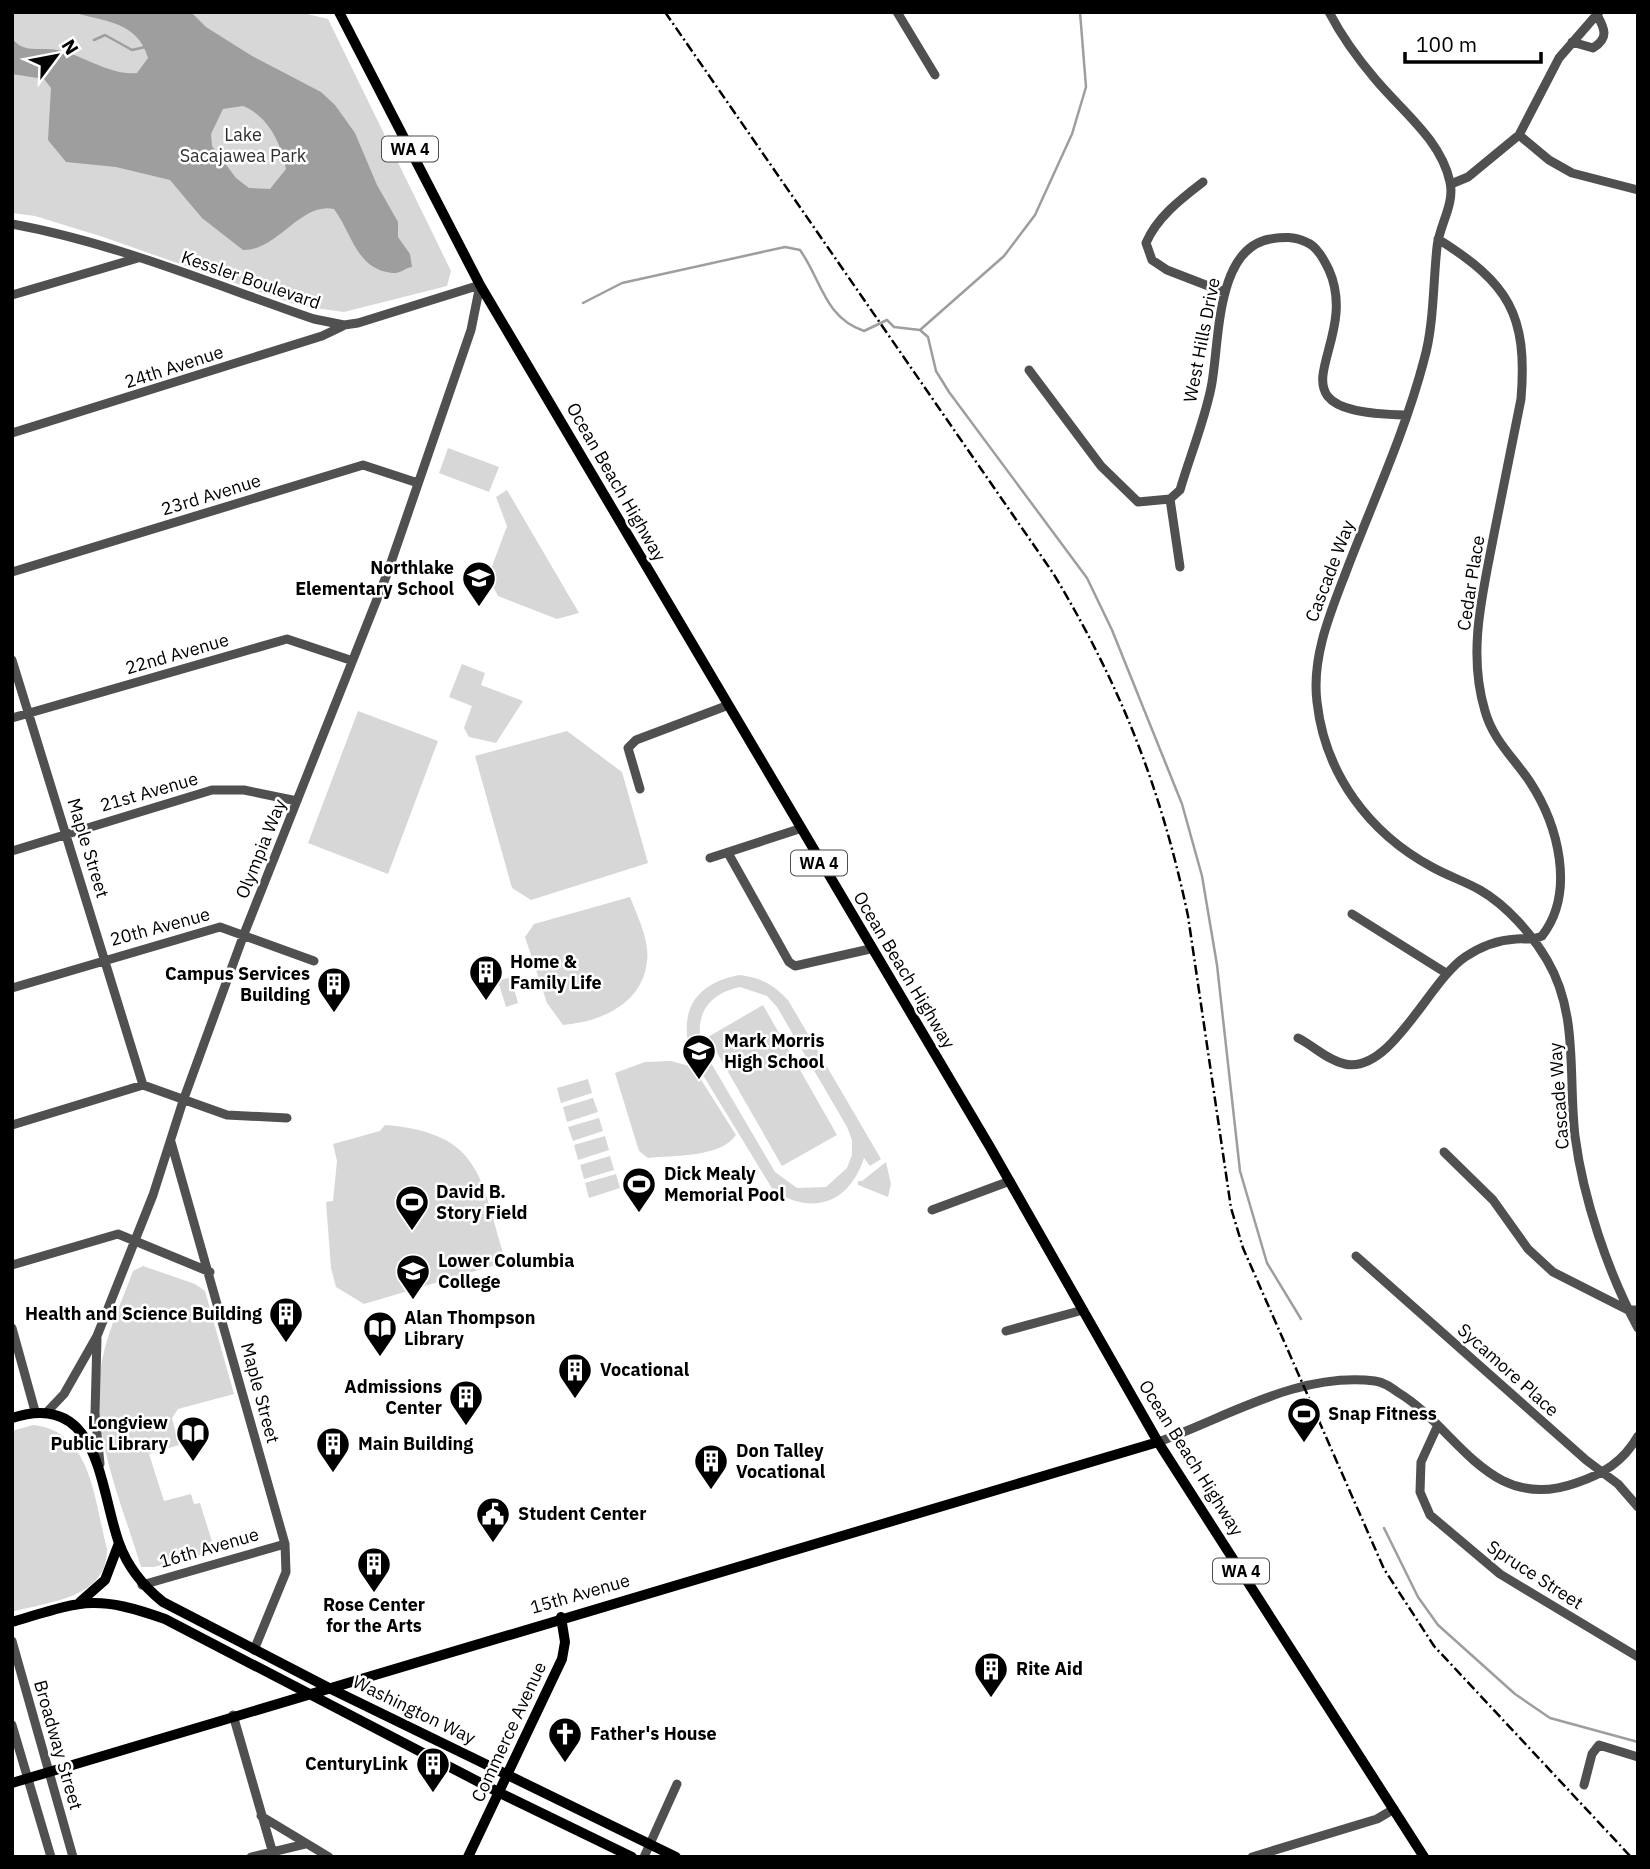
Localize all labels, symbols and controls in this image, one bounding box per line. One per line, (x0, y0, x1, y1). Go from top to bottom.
north arrow (21, 21, 91, 91)
scale bar (1405, 21, 1542, 65)
text: 100 m (1416, 30, 1477, 58)
text: N (57, 35, 84, 59)
park label: Lake Sacajawea Park (180, 123, 307, 167)
road number: WA 4 (382, 136, 438, 162)
street label: Kessler Boulevard (178, 245, 324, 314)
street label: West Hills Drive (1178, 275, 1225, 404)
street label: 24th Avenue (122, 340, 226, 393)
street label: Ocean Beach Highway (562, 398, 671, 565)
street label: 23rd Avenue (158, 468, 264, 521)
street label: Cascade Way (1300, 517, 1359, 625)
street label: Cedar Place (1452, 533, 1489, 632)
place label: Northlake Elementary School (295, 556, 455, 600)
school or university icon: Northlake Elementary School (460, 559, 498, 608)
street label: 22nd Avenue (122, 628, 231, 679)
street label: 21st Avenue (97, 767, 201, 816)
street label: Maple Street (62, 795, 115, 901)
street label: Olympia Way (230, 796, 291, 902)
road number: WA 4 (791, 850, 847, 876)
street label: Ocean Beach Highway (848, 887, 961, 1053)
street label: 20th Avenue (107, 902, 212, 951)
place label: Home & Family Life (510, 950, 602, 994)
building icon: Home & Family Life (467, 953, 505, 1002)
place label: Campus Services Building (165, 962, 310, 1006)
building icon: Campus Services Building (315, 965, 353, 1014)
place label: Mark Morris High School (724, 1029, 825, 1073)
school or university icon: Mark Morris High School (680, 1032, 718, 1081)
street label: Cascade Way (1543, 1042, 1574, 1150)
place label: Dick Mealy Memorial Pool (664, 1162, 785, 1206)
sports icon: Dick Mealy Memorial Pool (620, 1165, 658, 1214)
place label: David B. Story Field (436, 1180, 528, 1224)
sports icon: David B. Story Field (393, 1183, 431, 1232)
place label: Lower Columbia College (438, 1249, 574, 1293)
school or university icon: Lower Columbia College (394, 1252, 432, 1301)
building icon: Health and Science Building (267, 1295, 305, 1344)
place label: Health and Science Building (25, 1302, 262, 1325)
place label: Alan Thompson Library (404, 1306, 535, 1350)
library icon: Alan Thompson Library (361, 1309, 399, 1358)
street label: Sycamore Place (1453, 1318, 1564, 1421)
street label: Maple Street (236, 1340, 285, 1446)
building icon: Vocational (556, 1351, 594, 1400)
place label: Vocational (600, 1358, 690, 1381)
place label: Admissions Center (344, 1375, 442, 1419)
street label: Ocean Beach Highway (1134, 1376, 1249, 1540)
building icon: Admissions Center (447, 1378, 485, 1427)
sports icon: Snap Fitness (1285, 1395, 1323, 1444)
place label: Snap Fitness (1328, 1402, 1437, 1425)
place label: Longview Public Library (50, 1411, 168, 1455)
library icon: Longview Public Library (174, 1414, 212, 1463)
building icon: Main Building (314, 1425, 352, 1474)
place label: Main Building (358, 1432, 473, 1455)
place label: Don Talley Vocational (736, 1439, 826, 1483)
building icon: Don Talley Vocational (692, 1442, 730, 1491)
public building icon: Student Center (474, 1495, 512, 1544)
place label: Student Center (518, 1502, 646, 1525)
street label: 16th Avenue (156, 1522, 261, 1573)
street label: Spruce Street (1483, 1535, 1588, 1614)
building icon: Rose Center for the Arts (355, 1545, 393, 1594)
road number: WA 4 (1213, 1558, 1269, 1583)
street label: 15th Avenue (527, 1568, 632, 1619)
place label: Rose Center for the Arts (323, 1593, 425, 1637)
building icon: Rite Aid (972, 1650, 1010, 1699)
place label: Rite Aid (1016, 1657, 1083, 1680)
street label: Commerce Avenue (466, 1658, 551, 1806)
street label: Washington Way (349, 1670, 479, 1749)
street label: Broadway Street (29, 1677, 88, 1813)
church icon: Father's House (546, 1715, 584, 1764)
place label: Father's House (590, 1722, 717, 1745)
building icon: CenturyLink (414, 1745, 452, 1794)
place label: CenturyLink (305, 1752, 409, 1775)

